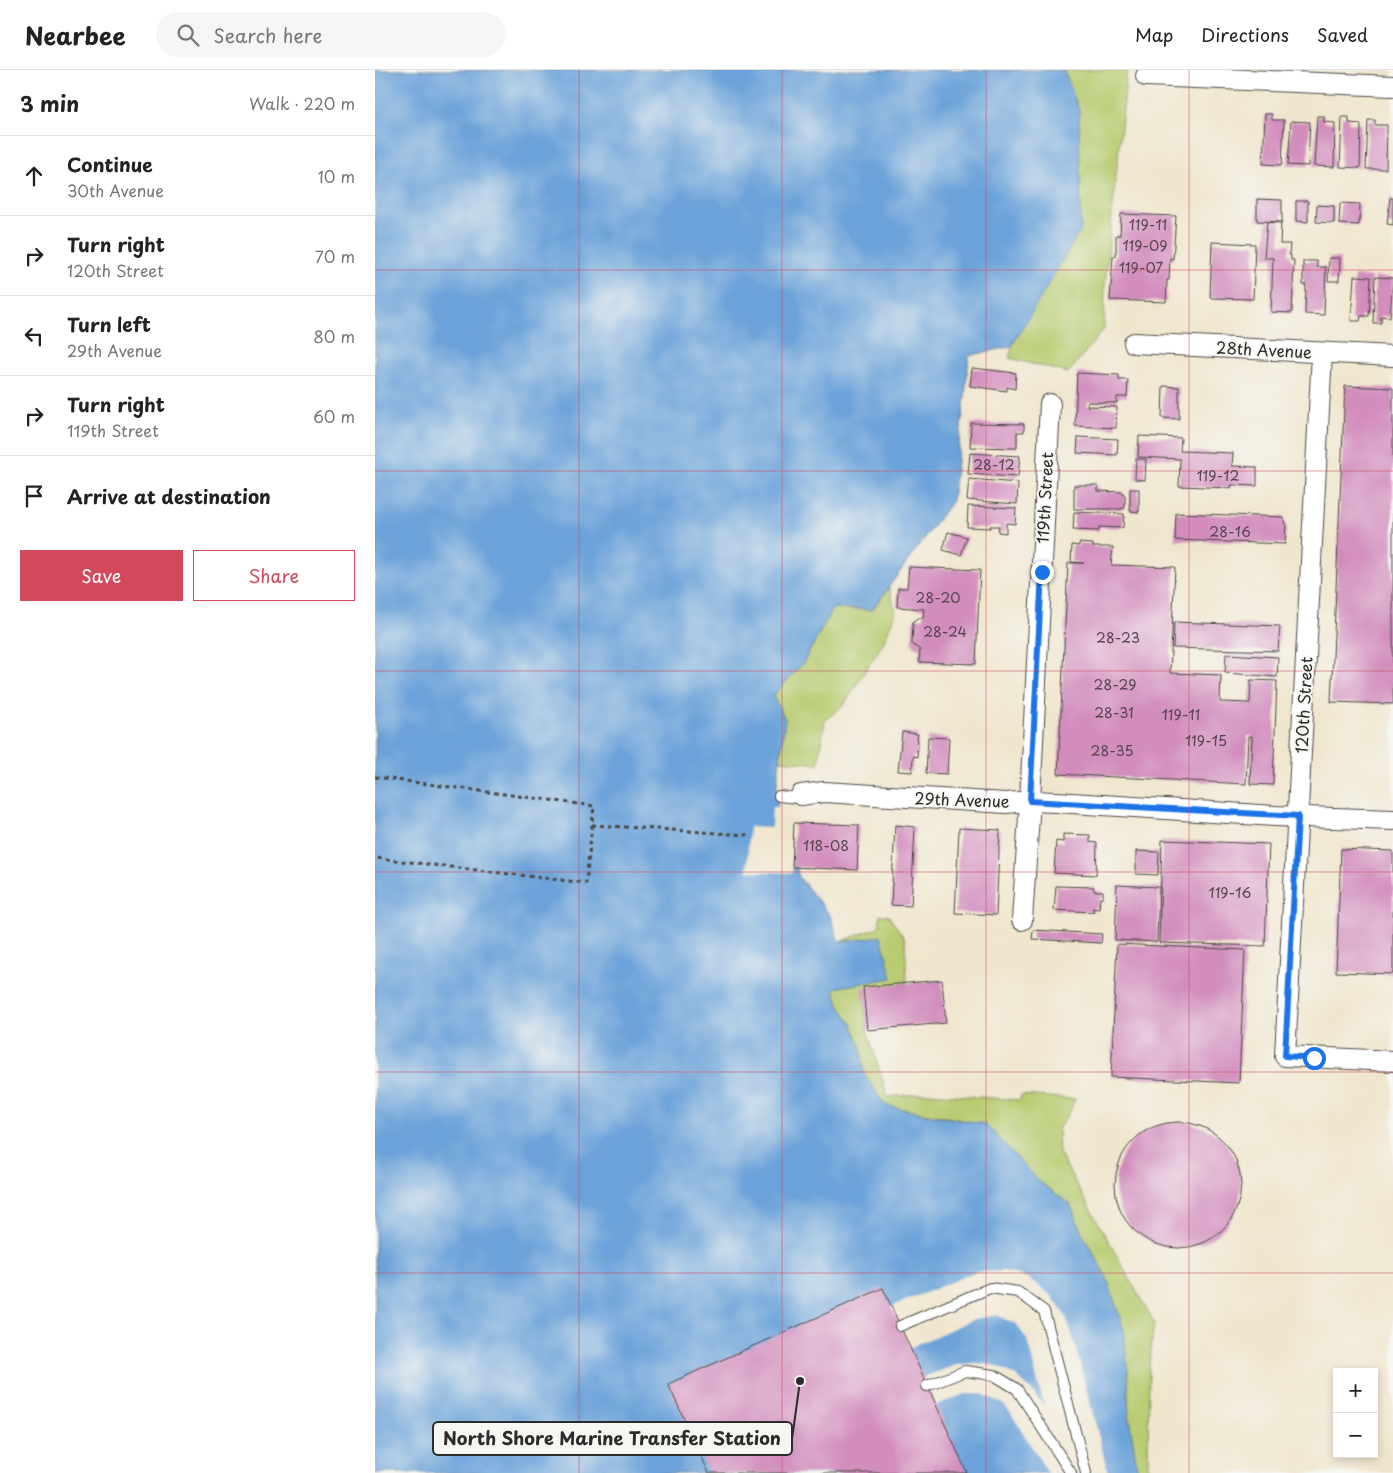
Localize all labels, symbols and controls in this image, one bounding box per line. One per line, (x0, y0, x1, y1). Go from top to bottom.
search box (156, 12, 506, 57)
text: Nearbee (25, 17, 126, 53)
icon: search (174, 21, 202, 49)
text: Search here (214, 21, 322, 49)
text: Map (1135, 21, 1173, 48)
text: Directions (1201, 21, 1289, 48)
text: Saved (1317, 21, 1368, 48)
text: 3 min (20, 87, 79, 119)
text: Walk · 220 m (249, 91, 355, 115)
text: Continue (67, 150, 153, 178)
icon: ahead (20, 162, 48, 190)
text: 10 m (318, 164, 355, 188)
text: 30th Avenue (67, 178, 164, 202)
house number: 119-11 (1129, 214, 1167, 235)
text: Turn right (67, 230, 165, 258)
house number: 119-09 (1122, 235, 1168, 256)
icon: right (20, 242, 48, 270)
text: 70 m (315, 244, 355, 268)
house number: 119-07 (1119, 257, 1163, 278)
text: 120th Street (67, 258, 164, 282)
text: Turn left (67, 310, 151, 338)
icon: left (20, 322, 48, 350)
text: 80 m (313, 324, 355, 348)
street label: 28th Avenue (1216, 335, 1313, 364)
text: 29th Avenue (67, 338, 162, 362)
text: Turn right (67, 390, 165, 418)
icon: right (20, 402, 48, 430)
text: 60 m (313, 404, 355, 428)
text: 119th Street (67, 418, 159, 442)
street label: 119th Street (1030, 451, 1058, 544)
house number: 28-12 (973, 454, 1015, 475)
house number: 119-12 (1197, 465, 1240, 486)
icon: arrive (20, 482, 48, 510)
text: Arrive at destination (67, 482, 271, 510)
house number: 28-16 (1209, 521, 1251, 542)
button: Save (20, 550, 183, 601)
button: Share (193, 550, 355, 601)
route end (1031, 561, 1054, 584)
house number: 28-20 (916, 587, 960, 608)
house number: 28-24 (923, 621, 967, 642)
house number: 28-23 (1096, 627, 1140, 648)
street label: 120th Street (1288, 656, 1318, 754)
house number: 28-29 (1094, 674, 1136, 695)
house number: 28-31 (1094, 702, 1134, 723)
house number: 119-11 (1162, 704, 1200, 725)
house number: 119-15 (1185, 730, 1227, 751)
house number: 28-35 (1091, 740, 1133, 761)
street label: 29th Avenue (914, 785, 1010, 813)
house number: 118-08 (803, 835, 849, 856)
house number: 119-16 (1209, 882, 1252, 903)
route start (1303, 1047, 1326, 1070)
map controls (1333, 1368, 1378, 1458)
button: + (1333, 1368, 1378, 1413)
button: − (1333, 1413, 1378, 1458)
callout: North Shore Marine Transfer Station (433, 1422, 792, 1455)
text: North Shore Marine Transfer Station (443, 1424, 781, 1451)

